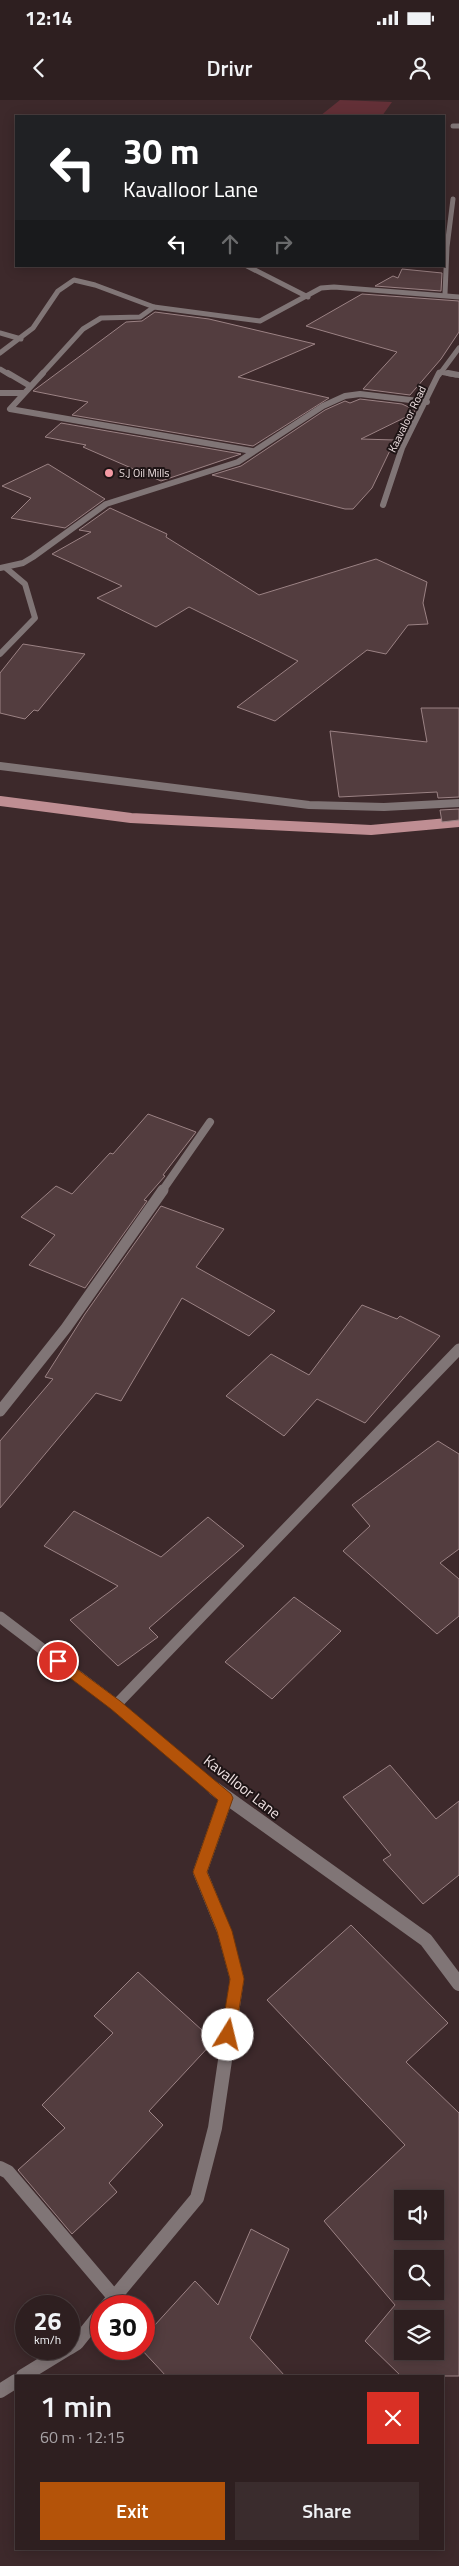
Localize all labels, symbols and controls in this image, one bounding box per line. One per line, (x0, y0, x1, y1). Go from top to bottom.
text: 12:14 (25, 3, 72, 32)
text: Drivr (206, 51, 253, 85)
icon: back (25, 54, 53, 82)
icon: person (406, 54, 434, 82)
text: 30 m (123, 124, 199, 178)
icon: left (40, 135, 105, 200)
text: Kavalloor Lane (123, 172, 258, 206)
icon: left (163, 230, 191, 258)
icon: ahead (216, 230, 244, 258)
icon: right (269, 230, 297, 258)
street label: Kaavaloor Road (384, 383, 430, 455)
place label: S.J Oil Mills (119, 465, 169, 481)
marker: S.J Oil Mills (103, 467, 115, 479)
pin (37, 1640, 79, 1682)
icon: arrive (44, 1647, 72, 1675)
street label: Kavalloor Lane (199, 1749, 286, 1824)
position arrow (201, 2008, 253, 2060)
map controls (394, 2190, 444, 2360)
button: sound (394, 2190, 444, 2240)
button: search (394, 2250, 444, 2300)
speed limit sign: 30 (90, 2295, 155, 2360)
text: 26 (33, 2302, 62, 2340)
button: layers (394, 2310, 444, 2360)
text: km/h (34, 2330, 61, 2349)
text: 1 min (40, 2383, 112, 2429)
button: close (367, 2392, 419, 2444)
text: 60 m · 12:15 (40, 2425, 125, 2449)
button: Exit (40, 2482, 225, 2540)
button: Share (235, 2482, 419, 2540)

